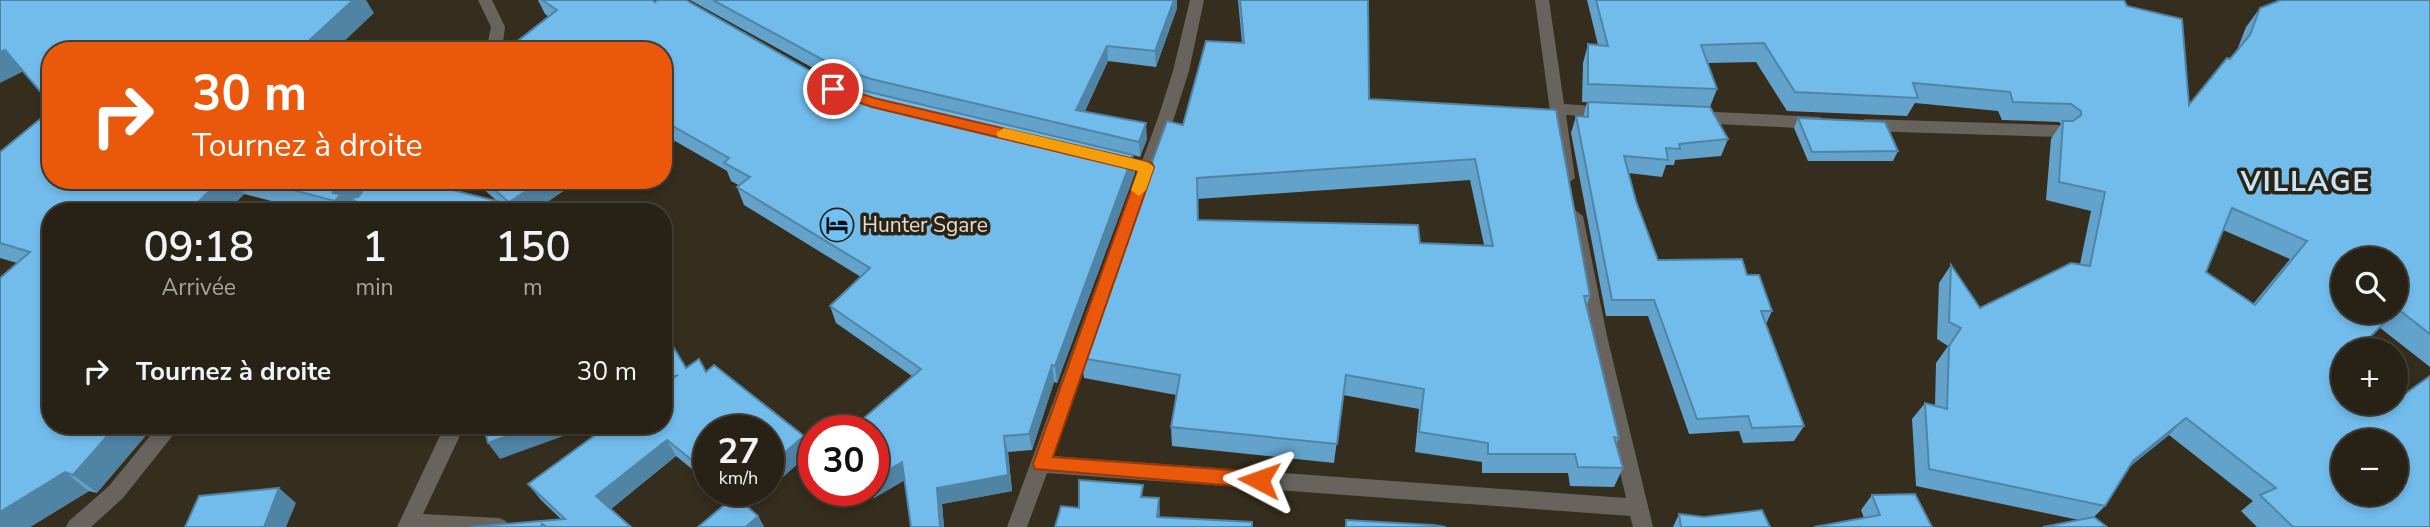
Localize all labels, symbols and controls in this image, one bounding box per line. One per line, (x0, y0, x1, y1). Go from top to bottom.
pin (803, 59, 863, 119)
text: 30 m (192, 60, 307, 127)
icon: right (77, 70, 168, 161)
icon: arrive (814, 70, 852, 108)
text: Tournez à droite (192, 124, 423, 167)
district label: VILLAGE (2240, 163, 2371, 201)
hotel icon: Hunter Sgare (818, 206, 856, 244)
place label: Hunter Sgare (862, 211, 988, 239)
text: 09:18 (143, 219, 254, 276)
text: 1 (362, 219, 387, 276)
text: 150 (495, 219, 571, 276)
map controls (2331, 247, 2408, 506)
button: search (2331, 247, 2408, 324)
text: Arrivée (161, 272, 236, 303)
text: min (356, 272, 394, 303)
text: m (523, 272, 543, 303)
button: + (2331, 338, 2408, 415)
icon: right (77, 352, 115, 390)
text: Tournez à droite (136, 354, 331, 389)
text: 30 m (577, 354, 637, 389)
speed limit sign: 30 (798, 415, 889, 506)
text: 27 (717, 428, 760, 475)
button: − (2331, 429, 2408, 506)
position arrow (1222, 443, 1296, 517)
text: km/h (719, 466, 758, 490)

